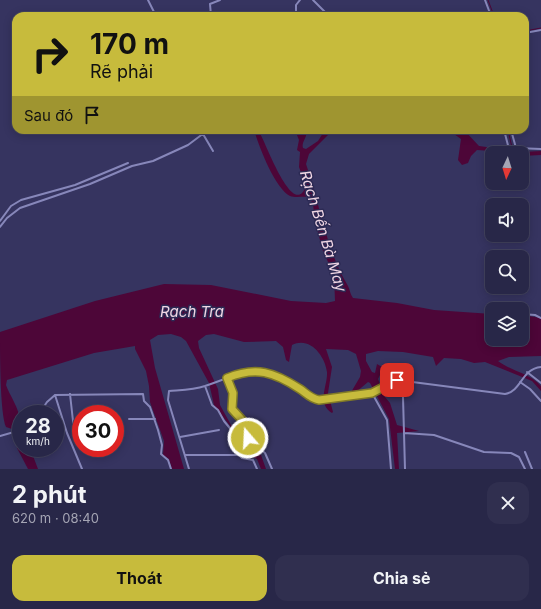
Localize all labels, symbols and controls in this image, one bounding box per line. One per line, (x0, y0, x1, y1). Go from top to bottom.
text: 170 m (90, 27, 169, 61)
icon: right (24, 28, 76, 80)
text: Rẽ phải (90, 61, 153, 82)
icon: arrive (81, 104, 103, 126)
text: Sau đó (24, 106, 73, 125)
north arrow (485, 146, 529, 190)
map controls (485, 146, 529, 346)
water label: Rạch Bến Bà May (296, 168, 351, 295)
button: sound (485, 198, 529, 242)
button: search (485, 250, 529, 294)
water label: Rạch Tra (160, 302, 224, 321)
button: layers (485, 302, 529, 346)
pin (380, 363, 414, 397)
icon: arrive (386, 369, 408, 391)
speed limit sign: 30 (72, 405, 124, 457)
text: 28 (25, 414, 51, 438)
position arrow (227, 417, 269, 459)
text: km/h (26, 435, 50, 447)
text: 2 phút (12, 480, 87, 509)
button: close (487, 482, 529, 524)
text: 620 m · 08:40 (12, 510, 99, 526)
button: Thoát (12, 555, 267, 601)
button: Chia sẻ (275, 555, 529, 601)

